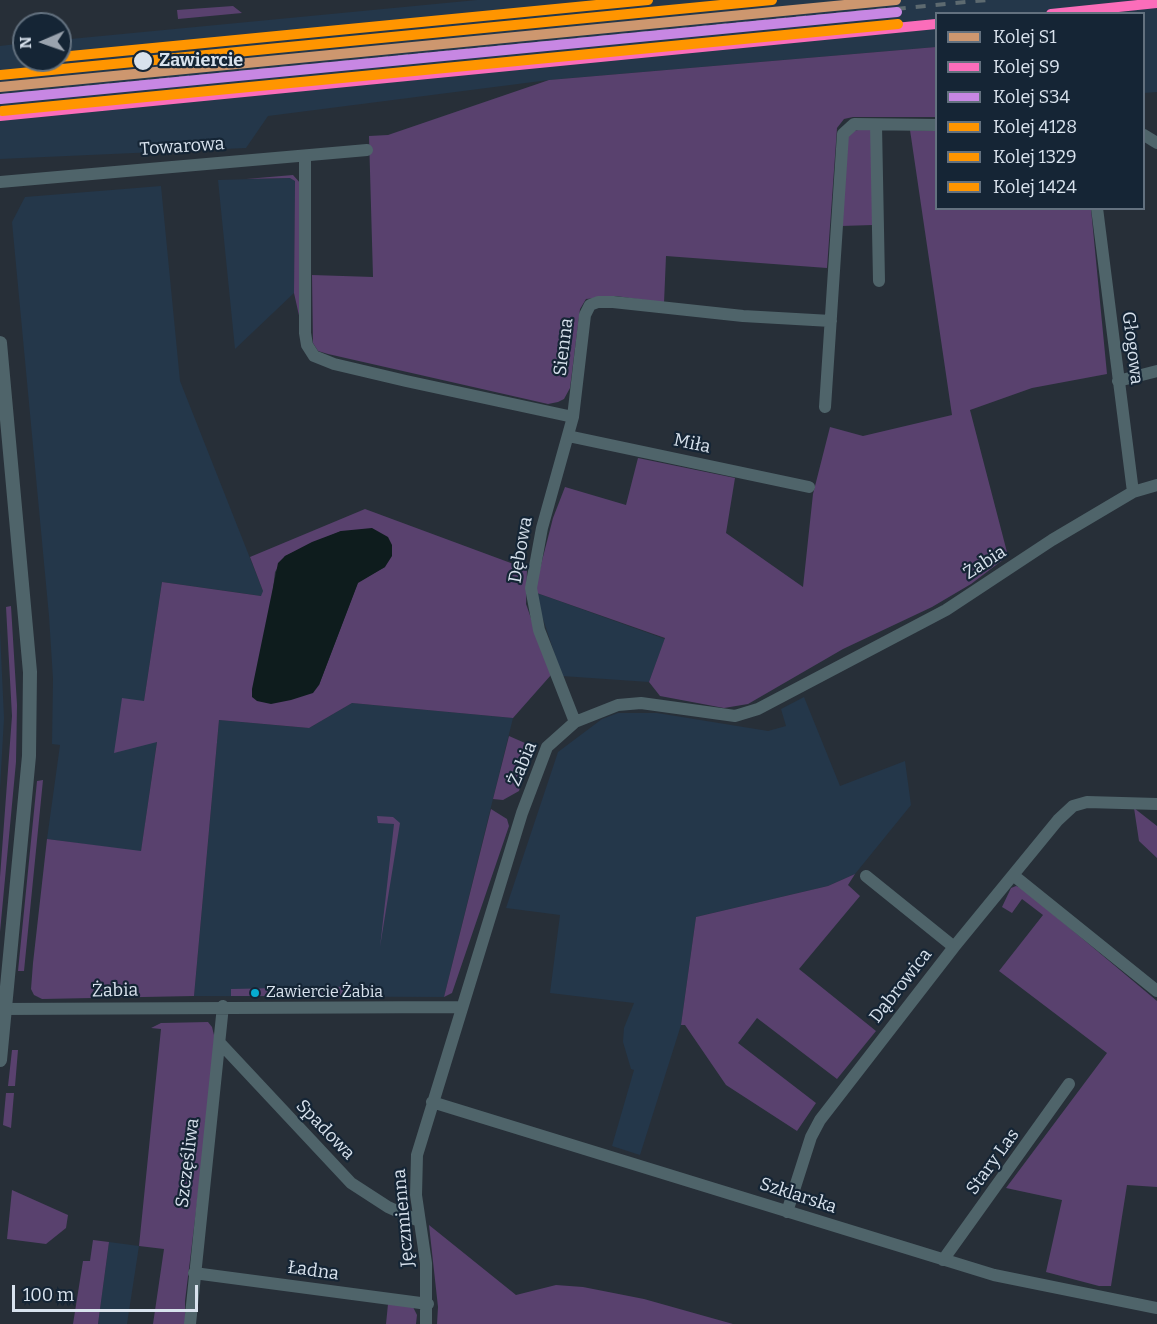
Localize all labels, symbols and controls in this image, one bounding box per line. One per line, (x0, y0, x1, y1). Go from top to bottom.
north arrow (12, 12, 72, 72)
legend (935, 12, 1145, 210)
text: Kolej S1 (993, 26, 1056, 48)
text: N (16, 36, 35, 49)
marker: Zawiercie (132, 50, 154, 72)
place label: Zawiercie (159, 50, 243, 72)
text: Kolej S9 (993, 56, 1060, 78)
text: Kolej S34 (993, 86, 1070, 108)
text: Kolej 4128 (993, 116, 1077, 138)
street label: Towarowa (139, 133, 225, 161)
text: Kolej 1329 (993, 146, 1076, 168)
text: Kolej 1424 (993, 176, 1077, 198)
street label: Głogowa (1117, 310, 1147, 386)
street label: Sienna (550, 317, 578, 377)
street label: Miła (672, 430, 712, 458)
street label: Dębowa (505, 515, 537, 585)
street label: Żabia (960, 541, 1010, 585)
street label: Żabia (504, 738, 542, 790)
street label: Dąbrowica (865, 944, 937, 1028)
street label: Żabia (92, 980, 138, 1002)
place label: Zawiercie Żabia (266, 983, 383, 1003)
marker: Zawiercie Żabia (249, 987, 261, 999)
street label: Spadowa (291, 1095, 359, 1165)
street label: Szczęśliwa (172, 1117, 204, 1209)
street label: Stary Las (962, 1125, 1024, 1199)
street label: Jęczmienna (389, 1168, 419, 1268)
street label: Szklarska (757, 1173, 839, 1219)
street label: Ładna (286, 1257, 340, 1285)
scale bar (15, 1273, 201, 1311)
text: 100 m (23, 1284, 74, 1306)

